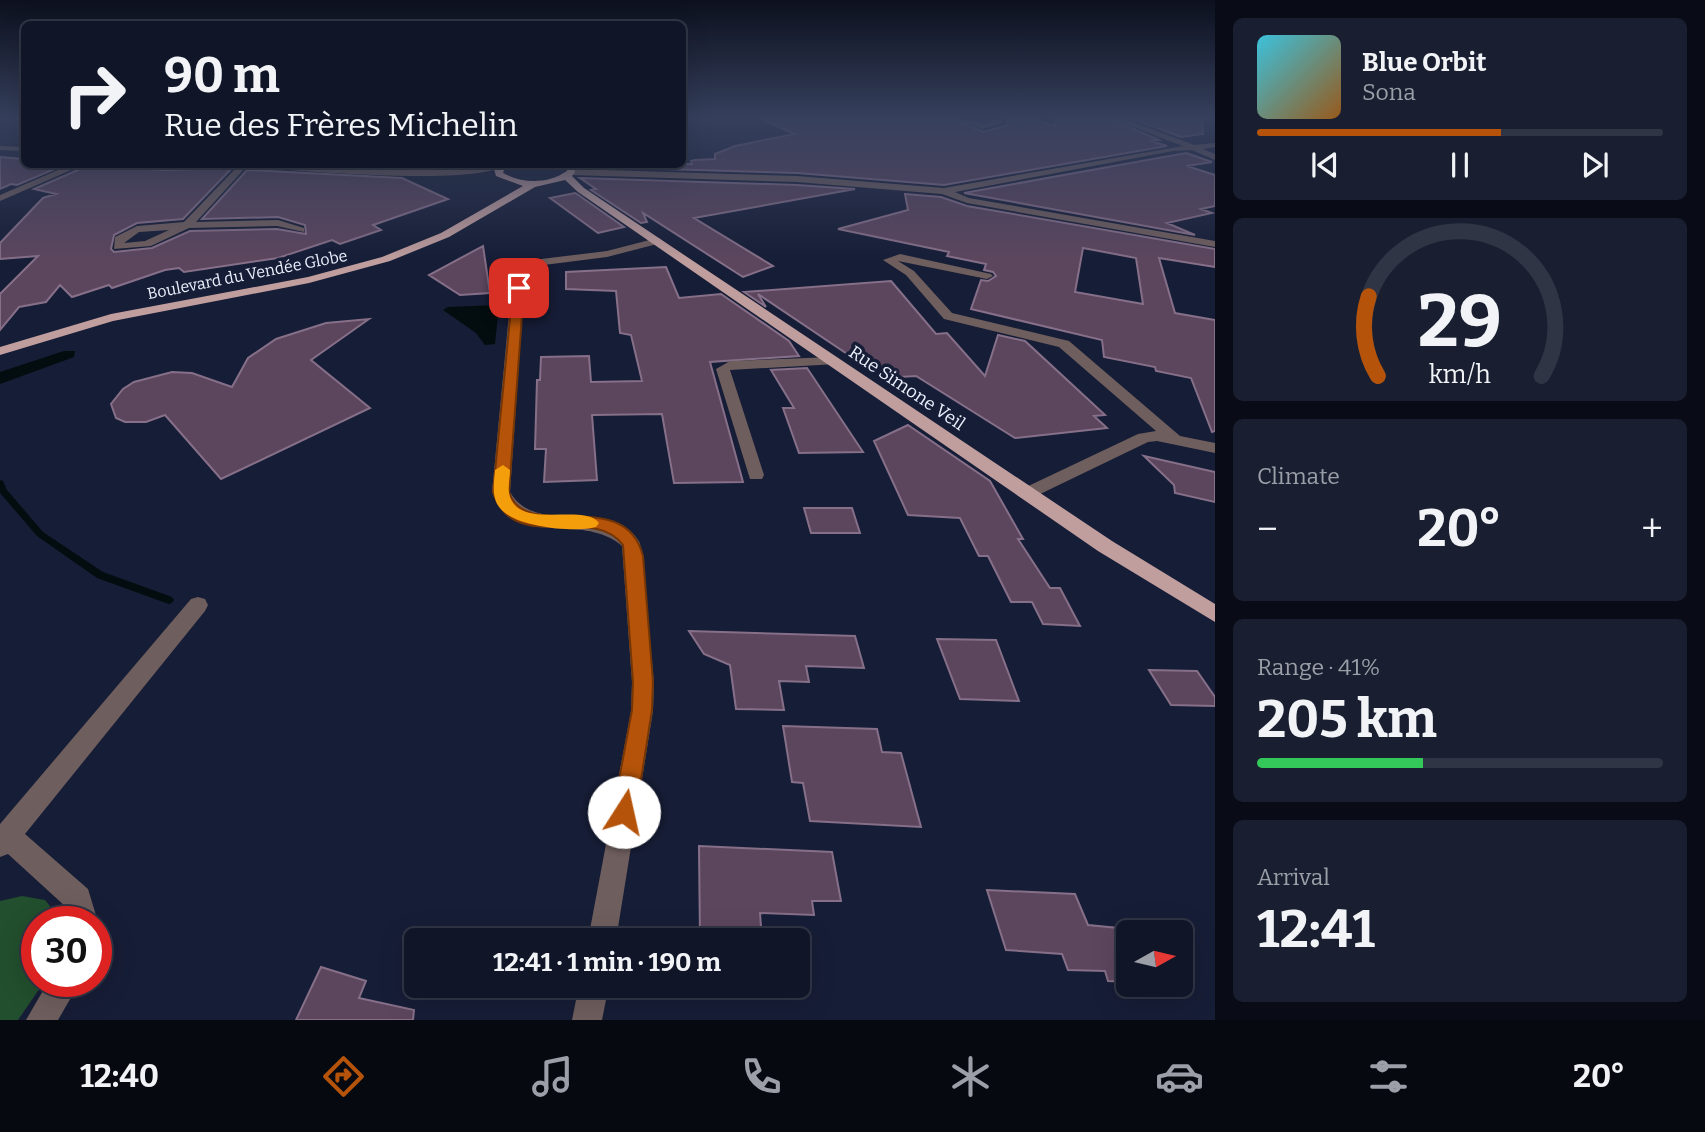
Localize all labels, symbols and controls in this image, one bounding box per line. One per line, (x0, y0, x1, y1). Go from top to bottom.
text: 90 m (164, 46, 280, 105)
text: Blue Orbit (1362, 47, 1486, 78)
icon: right (49, 49, 140, 140)
text: Sona (1362, 78, 1416, 106)
text: Rue des Frères Michelin (164, 106, 518, 144)
icon: previous (1306, 146, 1344, 184)
icon: pause (1441, 146, 1479, 184)
icon: next (1576, 146, 1614, 184)
street label: Boulevard du Vendée Globe (145, 246, 349, 303)
pin (489, 258, 549, 318)
icon: arrive (500, 269, 538, 307)
text: 29 (1418, 278, 1502, 365)
street label: Rue Simone Veil (845, 341, 969, 435)
text: km/h (1429, 359, 1491, 389)
text: Climate (1257, 462, 1340, 490)
text: 20° (1417, 497, 1502, 560)
text: − (1257, 506, 1278, 552)
text: + (1641, 506, 1663, 552)
text: Range · 41% (1257, 653, 1380, 681)
text: 205 km (1257, 688, 1437, 751)
position arrow (587, 775, 661, 849)
text: Arrival (1257, 863, 1330, 891)
text: 12:41 (1257, 898, 1375, 961)
speed limit sign: 30 (21, 906, 112, 997)
north arrow (1116, 920, 1194, 998)
map controls (1116, 920, 1193, 997)
text: 12:41 · 1 min · 190 m (493, 947, 721, 978)
icon: directions (319, 1052, 368, 1101)
icon: music (528, 1052, 577, 1101)
icon: phone (737, 1052, 786, 1101)
icon: climate (946, 1052, 995, 1101)
icon: car (1155, 1052, 1204, 1101)
icon: filters (1364, 1052, 1413, 1101)
text: 12:40 (80, 1057, 159, 1095)
text: 20° (1573, 1057, 1625, 1095)

